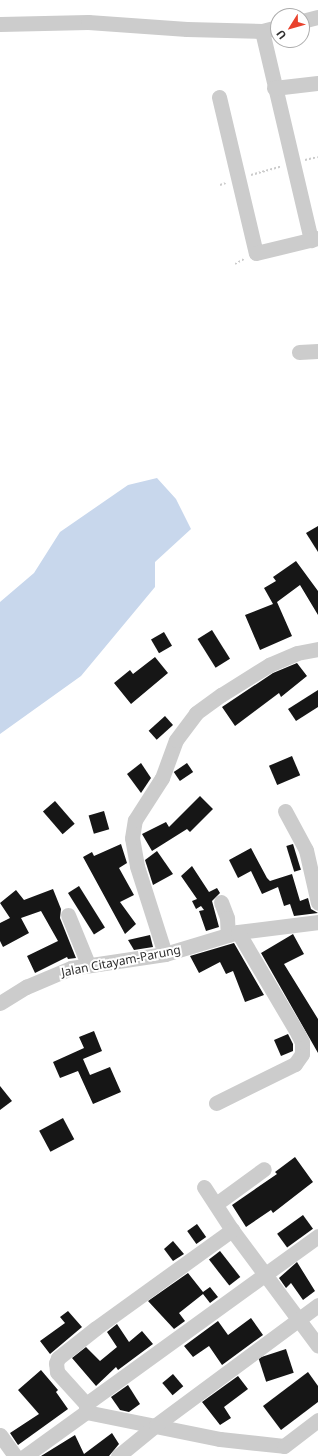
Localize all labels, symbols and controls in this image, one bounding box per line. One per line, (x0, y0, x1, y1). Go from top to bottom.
north arrow (270, 8, 310, 48)
text: U (272, 27, 289, 43)
street label: Jalan Citayam-Parung (60, 942, 182, 980)

